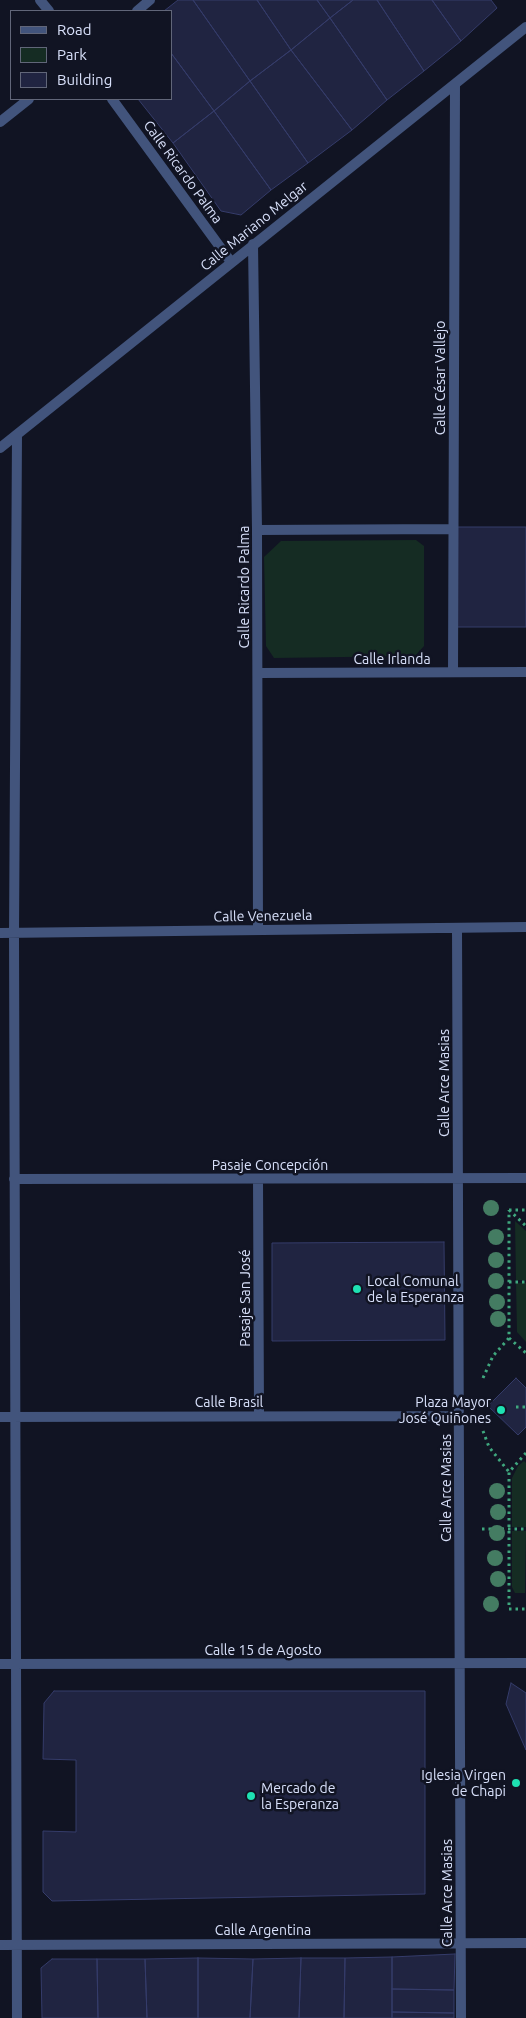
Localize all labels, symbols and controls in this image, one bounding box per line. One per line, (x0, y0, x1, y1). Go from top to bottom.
legend (10, 10, 172, 100)
text: Road (57, 21, 92, 38)
text: Park (57, 46, 87, 63)
text: Building (57, 71, 112, 88)
street label: Calle Ricardo Palma (140, 117, 226, 227)
street label: Calle Mariano Melgar (197, 178, 311, 274)
street label: Calle César Vallejo (432, 321, 448, 435)
street label: Calle Ricardo Palma (236, 525, 252, 649)
street label: Calle Irlanda (353, 651, 431, 667)
street label: Calle Venezuela (213, 907, 313, 925)
street label: Calle Arce Masias (436, 1029, 452, 1137)
street label: Pasaje Concepción (212, 1157, 328, 1173)
street label: Pasaje San José (237, 1249, 253, 1347)
place label: Local Comunal de la Esperanza (367, 1273, 464, 1305)
marker: Local Comunal de la Esperanza (351, 1283, 363, 1295)
street label: Calle Brasil (195, 1394, 263, 1410)
place label: Plaza Mayor José Quiñones (399, 1394, 491, 1426)
marker: Plaza Mayor José Quiñones (495, 1404, 507, 1416)
street label: Calle Arce Masias (438, 1434, 454, 1542)
street label: Calle 15 de Agosto (204, 1642, 322, 1658)
place label: Iglesia Virgen de Chapi (421, 1767, 506, 1800)
marker: Iglesia Virgen de Chapi (510, 1777, 522, 1789)
place label: Mercado de la Esperanza (261, 1780, 339, 1812)
marker: Mercado de la Esperanza (245, 1790, 257, 1802)
street label: Calle Arce Masias (439, 1839, 455, 1947)
street label: Calle Argentina (215, 1922, 311, 1938)

